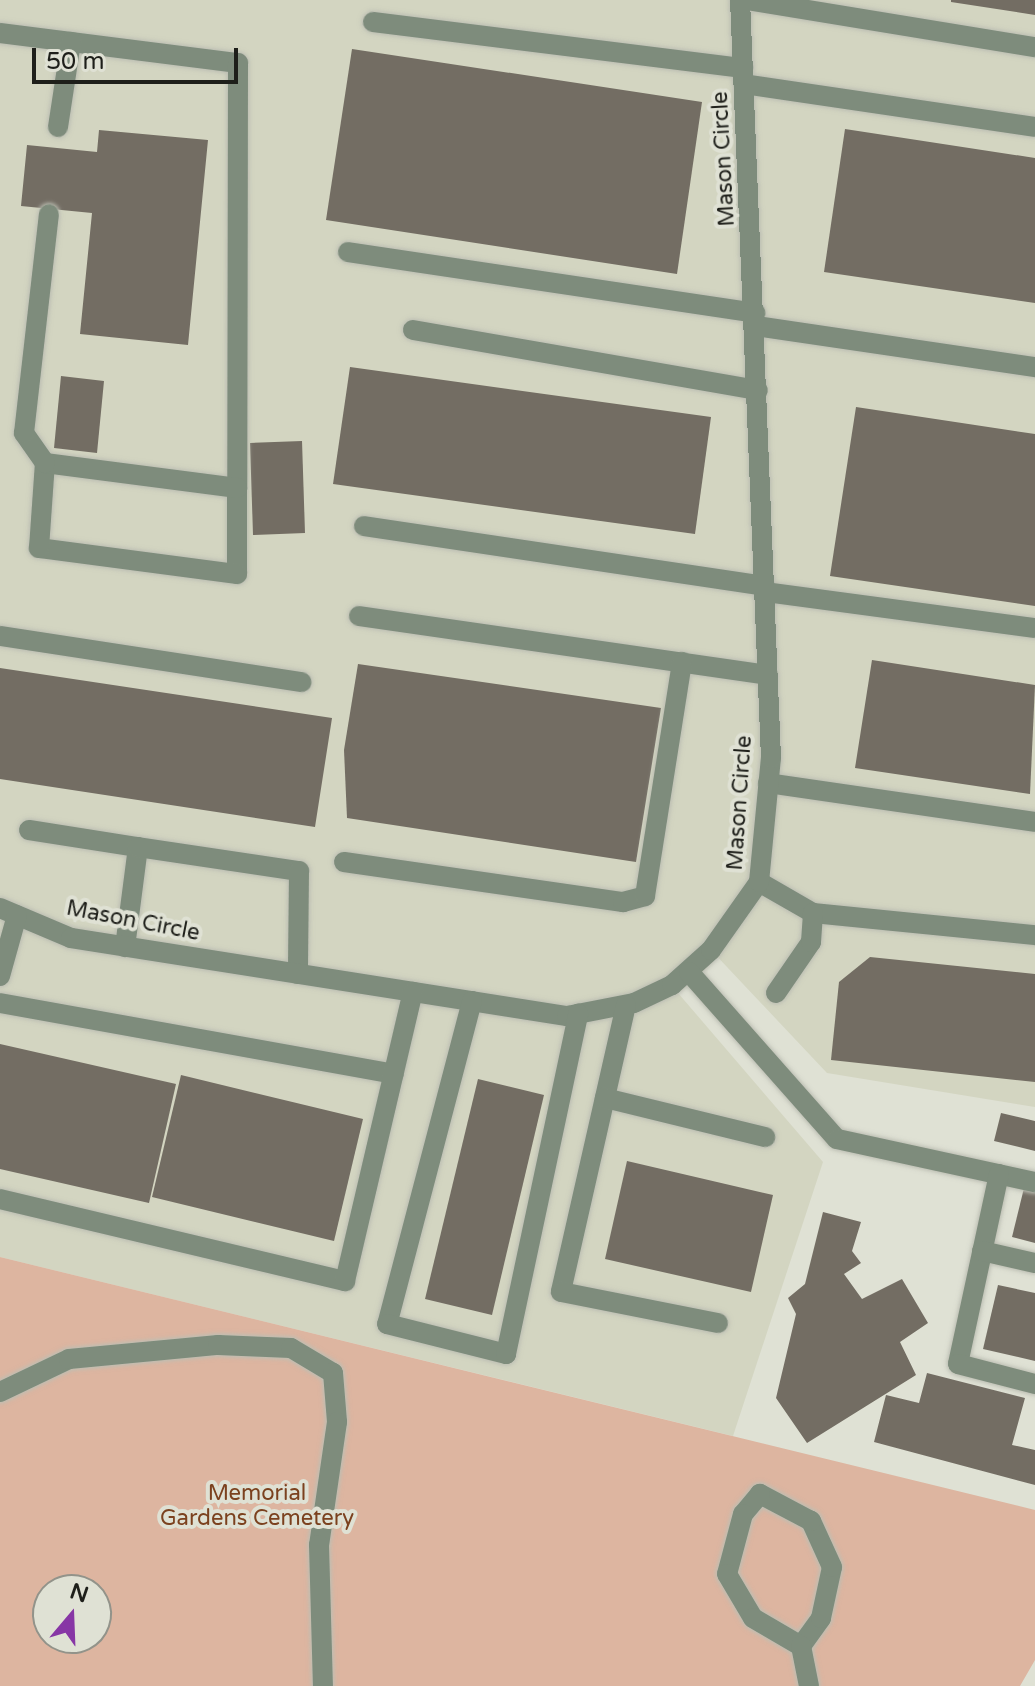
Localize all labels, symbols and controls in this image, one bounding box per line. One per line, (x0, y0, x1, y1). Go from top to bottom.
scale bar (36, 32, 242, 82)
text: 50 m (46, 47, 104, 76)
street label: Mason Circle (707, 91, 741, 227)
street label: Mason Circle (722, 735, 758, 871)
street label: Mason Circle (64, 895, 202, 947)
park label: Memorial Gardens Cemetery (160, 1480, 354, 1532)
north arrow (32, 1574, 112, 1654)
text: N (67, 1578, 92, 1608)

